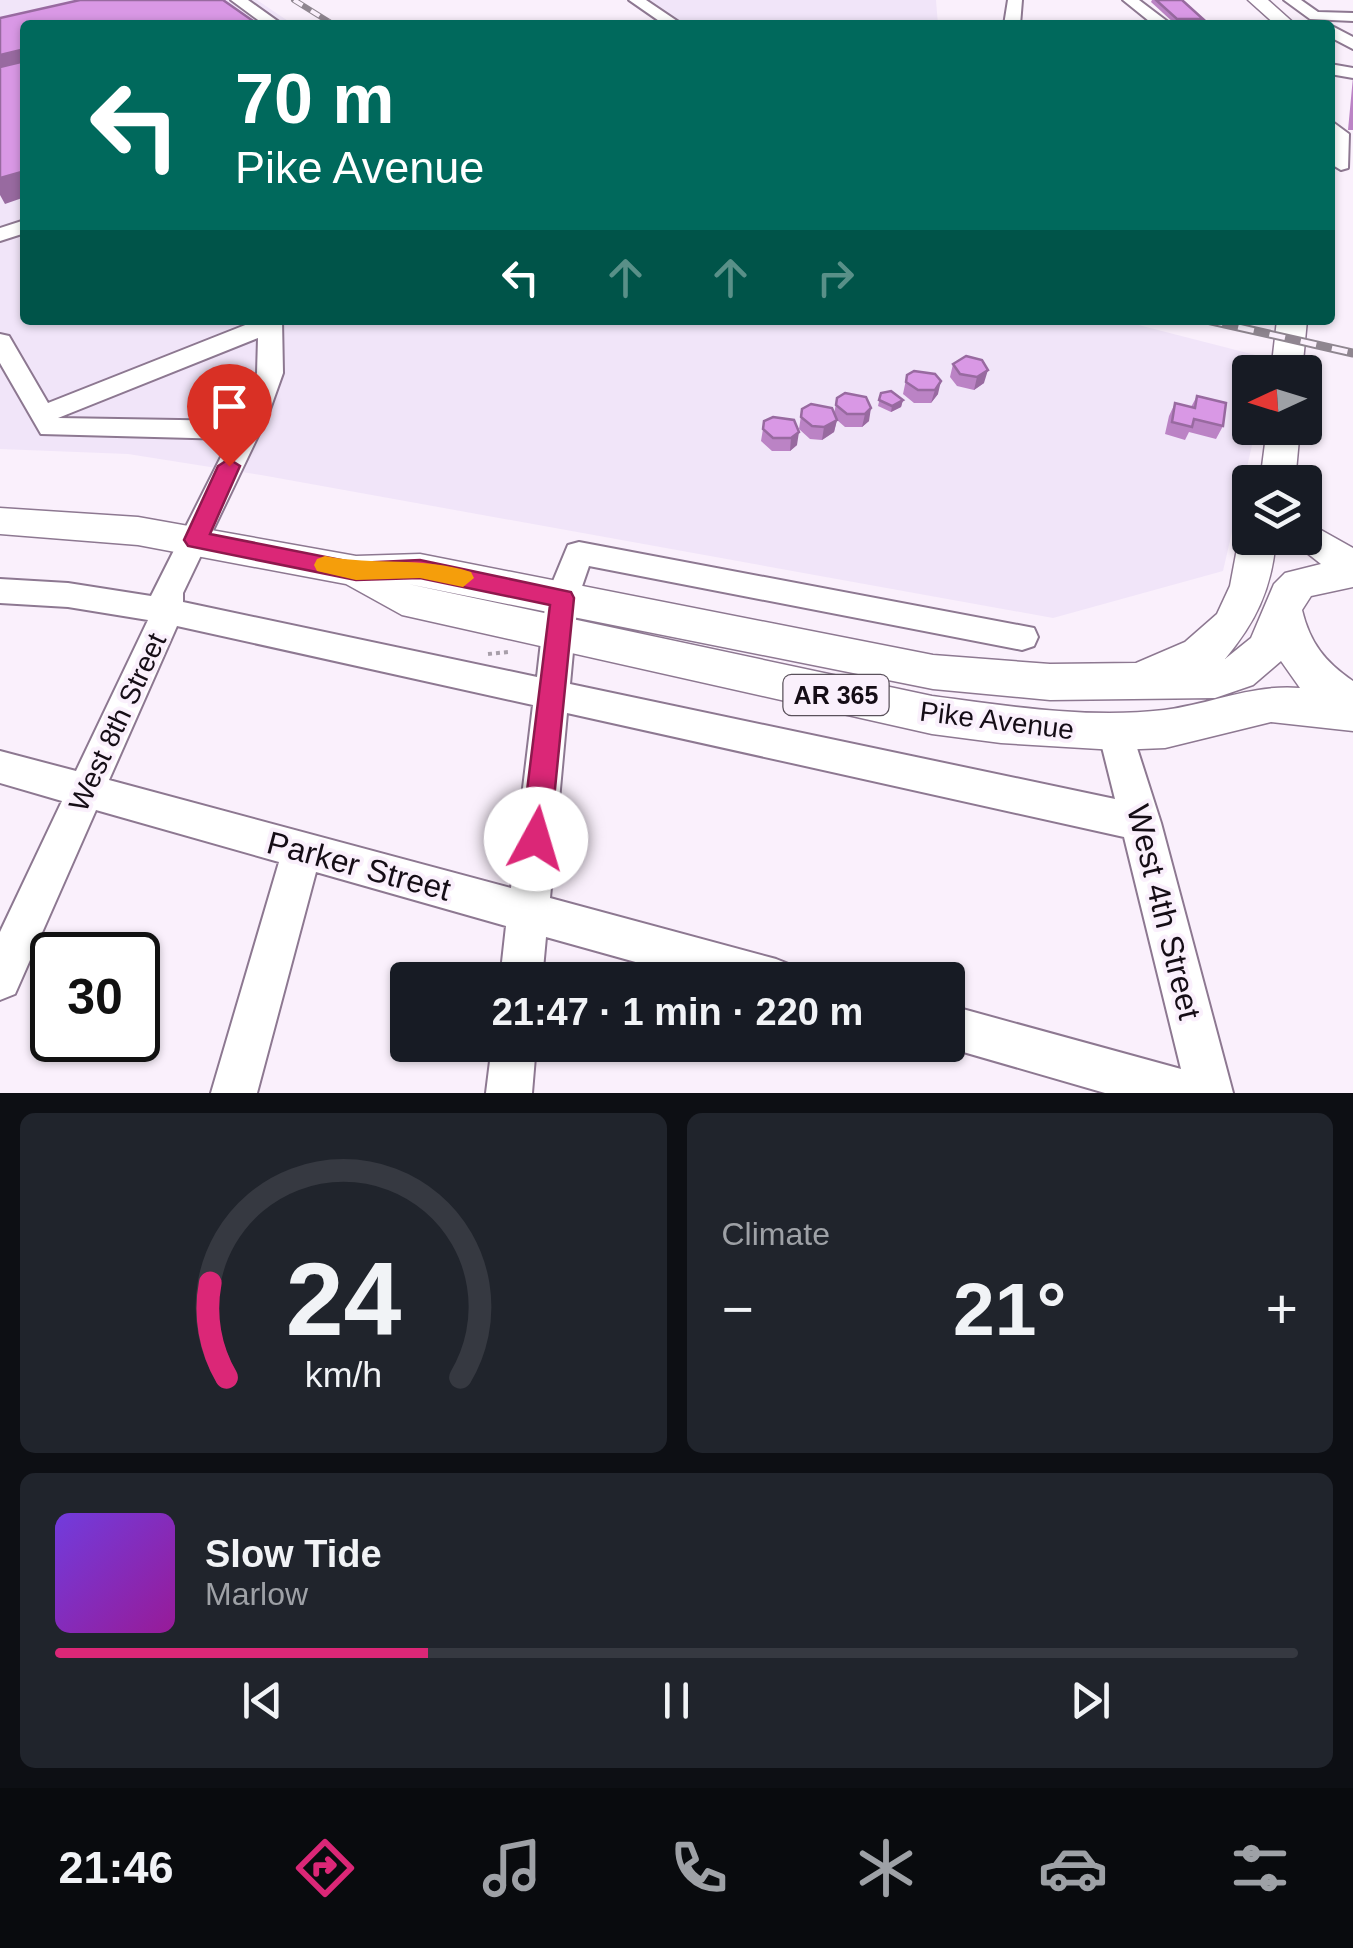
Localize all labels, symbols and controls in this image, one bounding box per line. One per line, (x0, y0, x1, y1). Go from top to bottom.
icon: left (70, 60, 200, 190)
text: 70 m (235, 60, 395, 138)
text: Pike Avenue (235, 142, 484, 193)
icon: left (493, 250, 548, 305)
icon: ahead (598, 250, 653, 305)
icon: ahead (703, 250, 758, 305)
icon: right (808, 250, 863, 305)
north arrow (1232, 355, 1322, 445)
map controls (1232, 355, 1322, 555)
pin (187, 364, 272, 467)
icon: arrive (202, 379, 257, 434)
button: layers (1232, 465, 1322, 555)
street label: West 8th Street (63, 628, 172, 816)
road number: AR 365 (784, 675, 888, 715)
street label: Pike Avenue (918, 696, 1076, 745)
position arrow (484, 787, 588, 891)
street label: West 4th Street (1120, 801, 1208, 1023)
street label: Parker Street (263, 824, 455, 908)
speed limit sign: 30 (30, 932, 160, 1062)
text: 21:47 · 1 min · 220 m (492, 991, 863, 1033)
text: Climate (722, 1216, 830, 1252)
text: 24 (285, 1241, 401, 1357)
text: 21° (953, 1267, 1066, 1351)
text: − (722, 1278, 754, 1340)
text: + (1266, 1278, 1298, 1340)
text: km/h (305, 1355, 382, 1395)
text: Slow Tide (205, 1533, 382, 1575)
text: Marlow (205, 1576, 308, 1612)
icon: previous (235, 1673, 290, 1728)
icon: pause (649, 1673, 704, 1728)
icon: next (1063, 1673, 1118, 1728)
icon: directions (290, 1833, 360, 1903)
icon: music (477, 1833, 547, 1903)
icon: phone (664, 1833, 734, 1903)
icon: climate (851, 1833, 921, 1903)
icon: car (1038, 1833, 1108, 1903)
icon: filters (1225, 1833, 1295, 1903)
text: 21:46 (58, 1842, 174, 1893)

